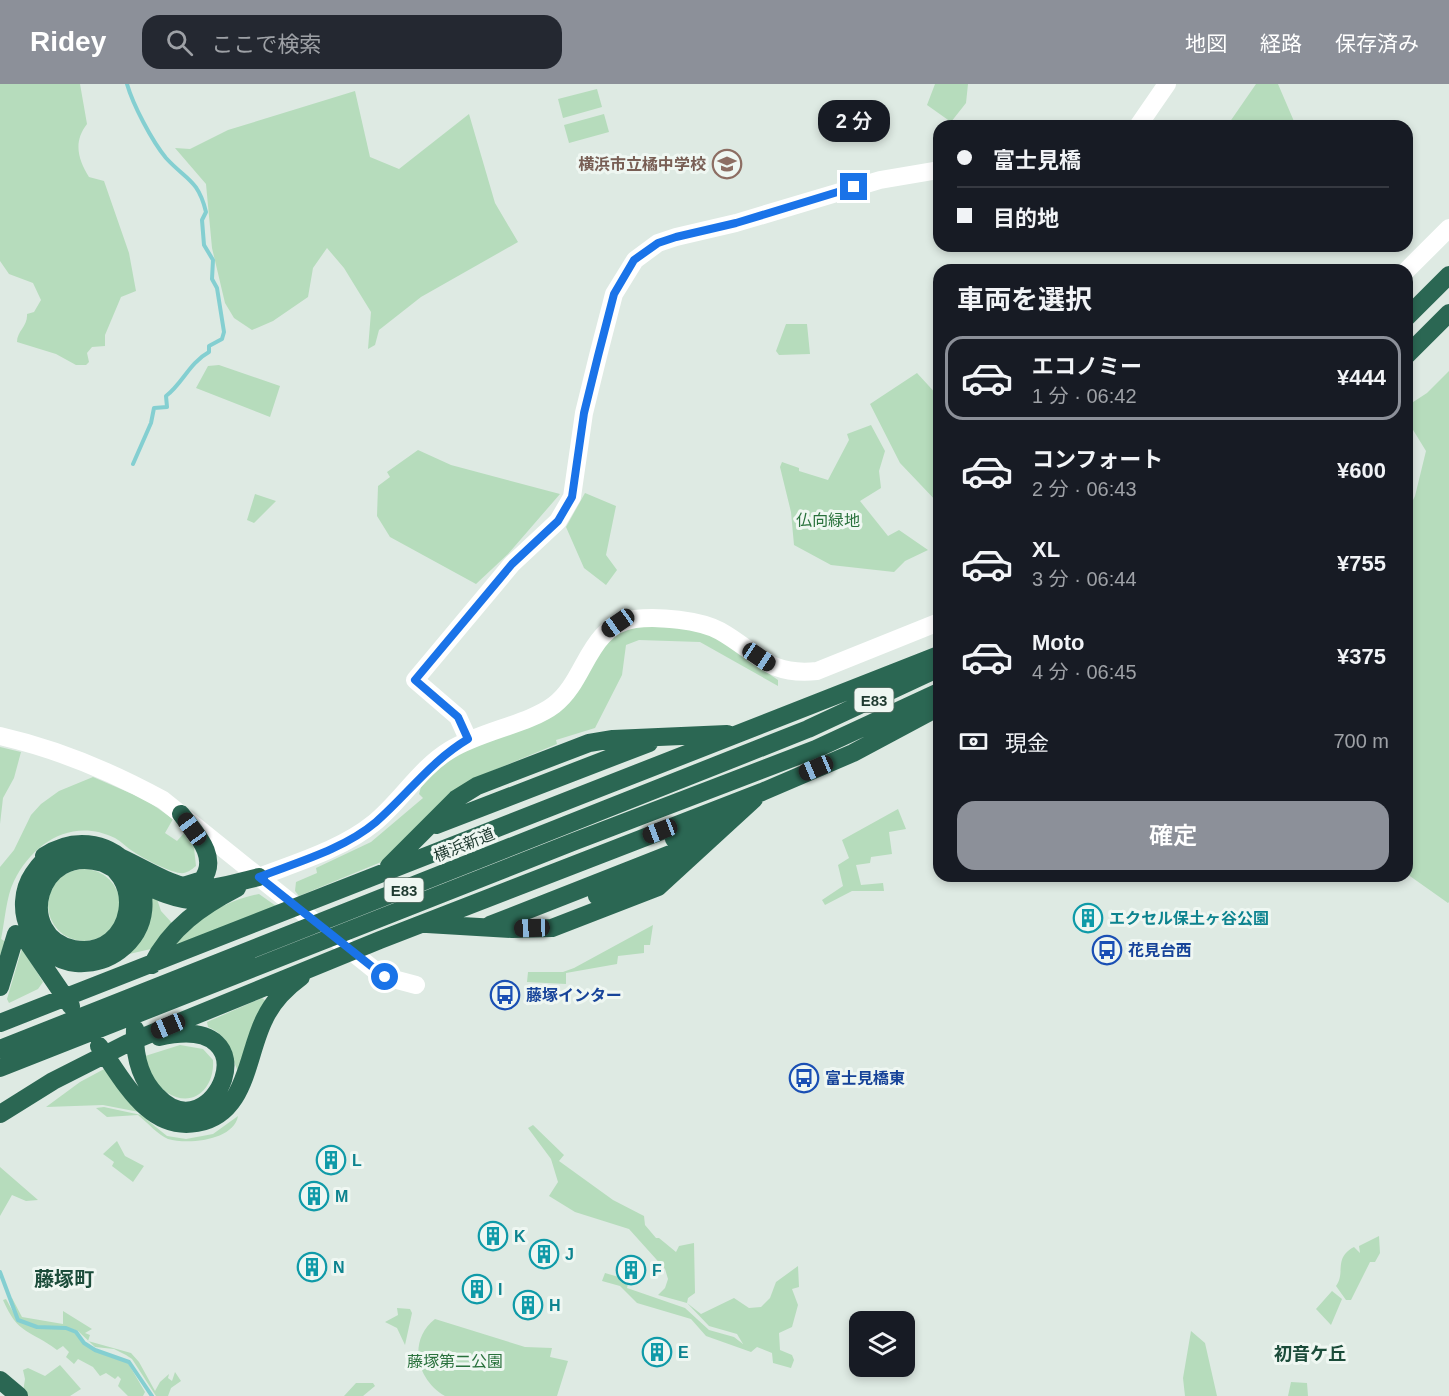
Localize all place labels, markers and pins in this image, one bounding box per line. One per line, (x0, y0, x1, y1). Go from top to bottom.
school or university icon: 横浜市立橘中学校 (711, 148, 743, 180)
place label: 横浜市立橘中学校 (578, 155, 706, 173)
building icon: エクセル保土ヶ谷公園 (1072, 902, 1104, 934)
place label: エクセル保土ヶ谷公園 (1109, 910, 1269, 927)
bus stop icon: 花見台西 (1091, 934, 1123, 966)
place label: 花見台西 (1128, 942, 1192, 959)
bus stop icon: 藤塚インター (489, 979, 521, 1011)
place label: 藤塚インター (526, 987, 622, 1004)
bus stop icon: 富士見橋東 (788, 1062, 820, 1094)
place label: 富士見橋東 (825, 1070, 905, 1087)
building icon: L (315, 1144, 347, 1176)
place label: L (352, 1152, 362, 1169)
building icon: M (298, 1180, 330, 1212)
place label: M (335, 1188, 348, 1205)
building icon: K (477, 1220, 509, 1252)
place label: K (514, 1228, 526, 1245)
building icon: J (528, 1238, 560, 1270)
place label: J (565, 1246, 574, 1263)
building icon: N (296, 1251, 328, 1283)
building icon: F (615, 1254, 647, 1286)
place label: N (333, 1259, 345, 1276)
place label: F (652, 1262, 662, 1279)
building icon: I (461, 1273, 493, 1305)
place label: I (498, 1281, 502, 1298)
building icon: H (512, 1289, 544, 1321)
place label: H (549, 1297, 561, 1314)
building icon: E (641, 1336, 673, 1368)
place label: E (678, 1344, 689, 1361)

